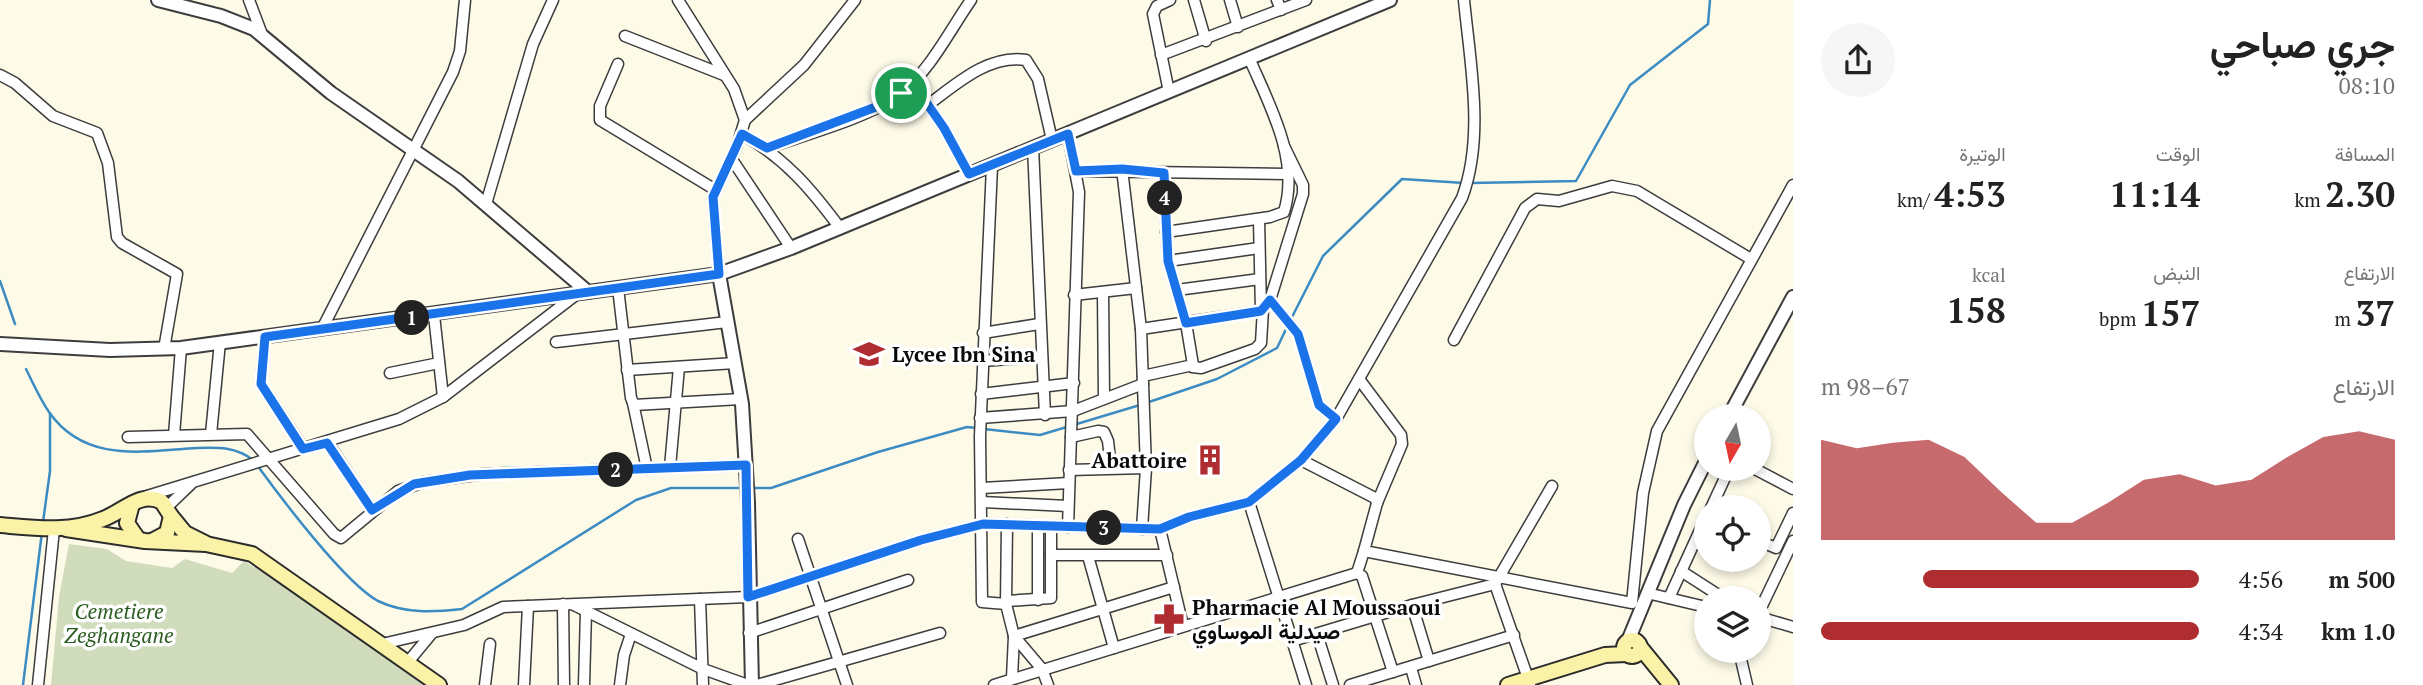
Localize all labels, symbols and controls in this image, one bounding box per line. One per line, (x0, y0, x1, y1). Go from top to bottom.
text: جري صباحي (2210, 19, 2395, 69)
button: share (1821, 23, 1895, 97)
pin (871, 63, 931, 123)
text: 08:10 (2338, 70, 2395, 101)
icon: arrive (882, 74, 920, 112)
text: الوتيرة (1959, 141, 2006, 166)
text: الوقت (2156, 141, 2200, 166)
text: المسافة (2335, 141, 2395, 166)
text: 4:53 (1934, 171, 2006, 217)
text: 11:14 (2109, 171, 2200, 217)
text: 2.30 (2325, 171, 2395, 217)
pin: 4 (1148, 180, 1182, 216)
text: 4 (1159, 185, 1170, 210)
text: /km (1897, 187, 1934, 212)
text: km (2294, 187, 2325, 212)
text: النبض (2153, 260, 2200, 285)
text: الارتفاع (2343, 260, 2395, 285)
text: kcal (1972, 262, 2006, 287)
text: 158 (1946, 287, 2006, 333)
text: 157 (2141, 290, 2200, 336)
text: 37 (2355, 290, 2395, 336)
pin: 1 (394, 300, 430, 336)
text: 1 (406, 305, 417, 330)
text: bpm (2099, 306, 2141, 331)
text: m (2334, 306, 2355, 331)
school or university icon: Lycee Ibn Sina (852, 337, 886, 371)
place label: Lycee Ibn Sina (892, 340, 1036, 368)
text: 67–98 m (1821, 371, 1910, 402)
text: الارتفاع (2333, 371, 2395, 402)
north arrow (1694, 404, 1771, 481)
map controls (1694, 404, 1771, 663)
building icon: Abattoire (1193, 443, 1227, 477)
place label: Abattoire (1091, 446, 1187, 474)
pin: 2 (598, 452, 634, 488)
text: 2 (610, 457, 621, 482)
button: locate (1694, 495, 1771, 572)
pin: 3 (1086, 510, 1122, 546)
text: 3 (1098, 515, 1109, 540)
text: 4:56 (2239, 564, 2283, 595)
text: 500 m (2329, 564, 2395, 595)
button: layers (1694, 586, 1771, 663)
place label: Pharmacie Al Moussaoui صيدلية الموساوي (1192, 593, 1441, 649)
park label: Cemetiere Zeghangane (64, 597, 174, 649)
pharmacy icon: Pharmacie Al Moussaoui صيدلية الموساوي (1152, 602, 1186, 636)
text: 4:34 (2239, 616, 2283, 647)
text: 1.0 km (2321, 616, 2395, 647)

